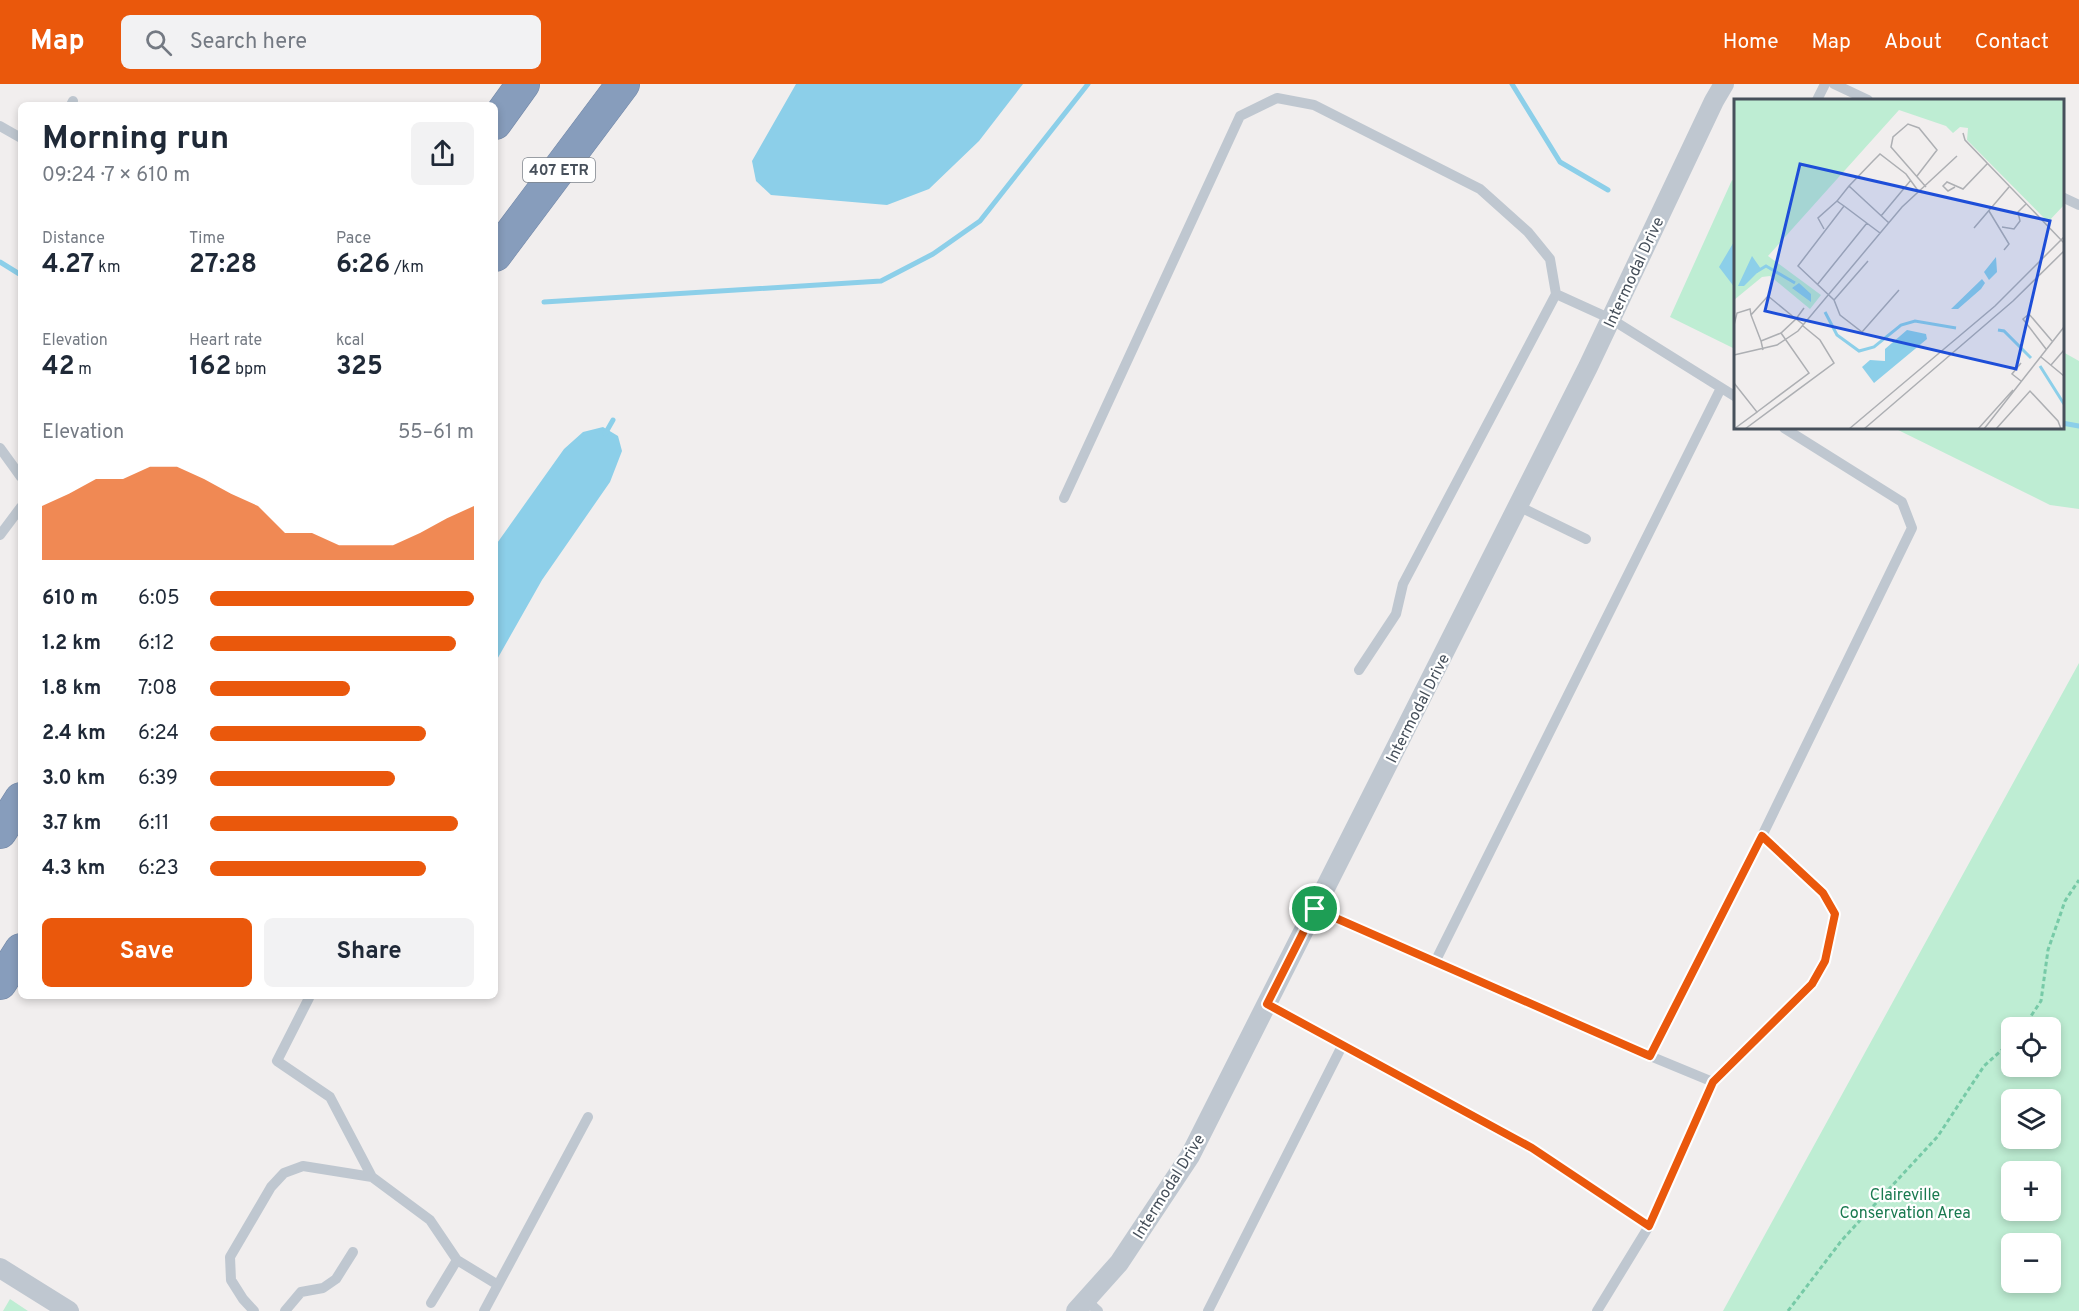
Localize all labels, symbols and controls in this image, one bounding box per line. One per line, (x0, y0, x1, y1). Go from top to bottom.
search box (121, 15, 541, 69)
text: Map (30, 24, 85, 60)
icon: search (142, 26, 175, 59)
text: Search here (190, 29, 307, 56)
text: Home (1723, 29, 1779, 56)
text: Map (1812, 29, 1851, 56)
text: About (1884, 29, 1942, 56)
text: Contact (1975, 29, 2049, 56)
inset map (1734, 99, 2064, 429)
text: Morning run (42, 119, 229, 161)
button: share (411, 122, 474, 185)
road number: 407 ETR (523, 158, 595, 182)
text: 09:24 · 7 × 610 m (42, 163, 190, 189)
street label: Intermodal Drive (1600, 214, 1669, 332)
text: Distance (42, 229, 105, 249)
text: Time (189, 229, 225, 249)
text: Pace (336, 229, 371, 249)
text: 4.27 (42, 249, 95, 282)
text: 27:28 (189, 249, 257, 282)
text: 6:26 (336, 249, 390, 282)
text: km (95, 258, 120, 278)
text: /km (390, 258, 424, 278)
text: Elevation (42, 331, 108, 351)
text: Heart rate (189, 331, 262, 351)
text: kcal (336, 331, 364, 351)
text: 42 (42, 351, 75, 384)
text: 162 (189, 351, 231, 384)
text: 325 (336, 351, 383, 384)
text: m (75, 360, 92, 380)
text: bpm (231, 360, 266, 380)
text: Elevation (42, 420, 124, 446)
text: 55–61 m (398, 420, 474, 446)
text: 610 m (42, 586, 98, 612)
text: 6:05 (138, 586, 180, 612)
text: 1.2 km (42, 631, 101, 657)
text: 6:12 (138, 631, 174, 657)
street label: Intermodal Drive (1383, 651, 1455, 767)
text: 1.8 km (42, 676, 101, 702)
text: 7:08 (138, 676, 177, 702)
text: 2.4 km (42, 721, 106, 747)
text: 6:24 (138, 721, 179, 747)
text: 3.0 km (42, 766, 105, 792)
text: 6:39 (138, 766, 178, 792)
text: 3.7 km (42, 811, 101, 837)
text: 6:11 (138, 811, 169, 837)
text: 4.3 km (42, 856, 105, 882)
text: 6:23 (138, 856, 179, 882)
pin (1289, 883, 1340, 934)
icon: arrive (1298, 892, 1331, 925)
button: Save (42, 918, 252, 987)
button: Share (264, 918, 474, 987)
map controls (2001, 1017, 2061, 1293)
button: locate (2001, 1017, 2061, 1077)
button: layers (2001, 1089, 2061, 1149)
street label: Intermodal Drive (1129, 1131, 1210, 1243)
button: + (2001, 1161, 2061, 1221)
park label: Claireville Conservation Area (1839, 1186, 1971, 1224)
button: − (2001, 1233, 2061, 1293)

